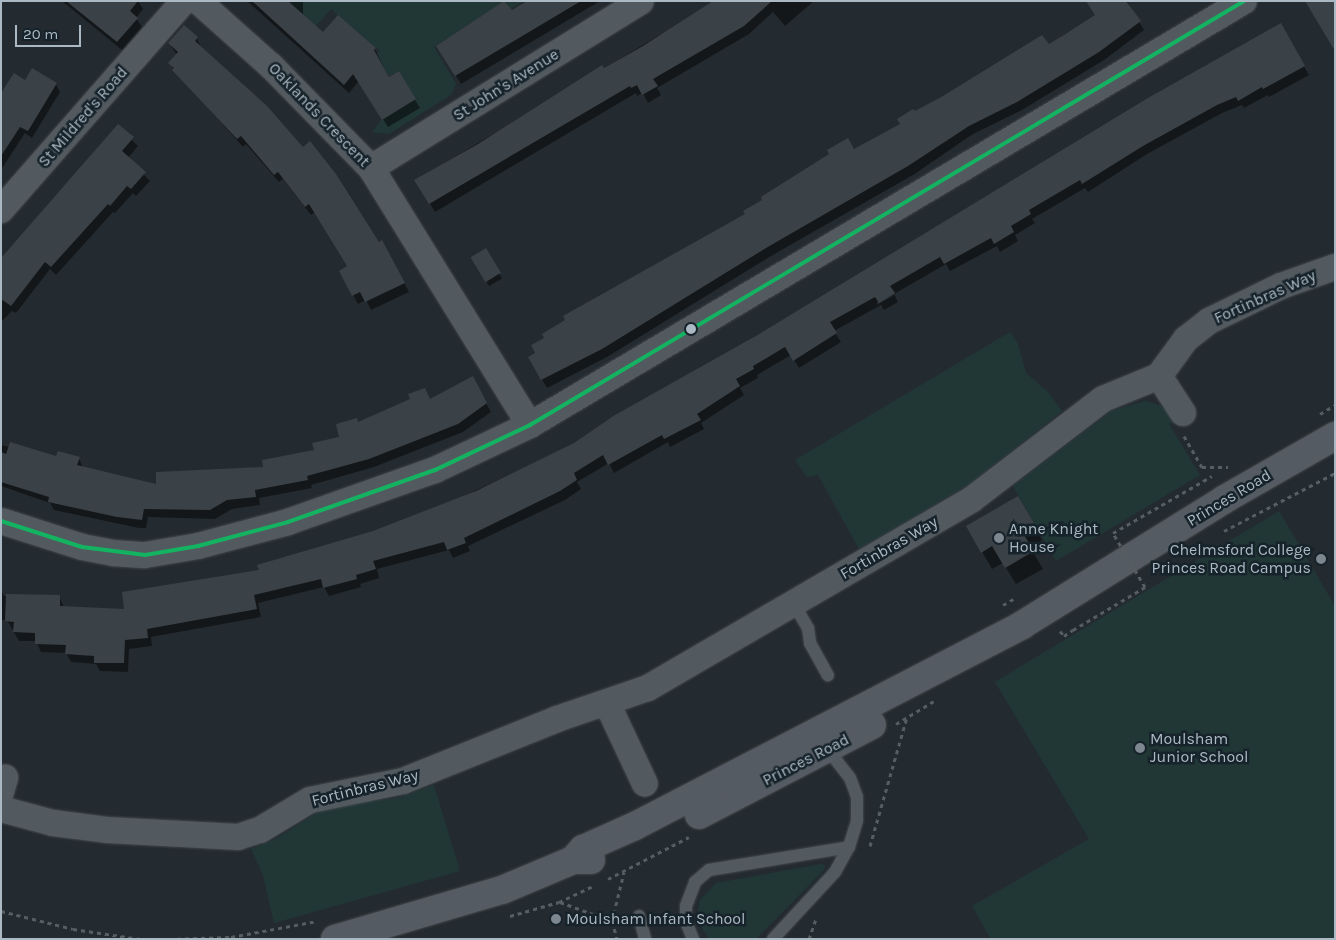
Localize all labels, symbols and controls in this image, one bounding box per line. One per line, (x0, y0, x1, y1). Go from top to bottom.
scale bar (18, 15, 84, 47)
text: 20 m (23, 25, 58, 43)
street label: St John's Avenue (450, 45, 562, 125)
street label: Oaklands Crescent (264, 59, 374, 171)
street label: St Mildred's Road (34, 63, 132, 171)
street label: Fortinbras Way (1211, 266, 1319, 328)
unlabelled marker (686, 324, 696, 334)
street label: Princes Road (1184, 465, 1274, 531)
street label: Fortinbras Way (837, 512, 941, 584)
place label: Anne Knight House (1009, 519, 1098, 557)
marker: Anne Knight House (993, 532, 1005, 544)
place label: Chelmsford College Princes Road Campus (1152, 540, 1311, 578)
marker: Chelmsford College Princes Road Campus (1315, 553, 1327, 565)
place label: Moulsham Junior School (1150, 729, 1248, 767)
street label: Princes Road (760, 730, 852, 790)
marker: Moulsham Junior School (1134, 742, 1146, 754)
street label: Fortinbras Way (310, 765, 420, 811)
place label: Moulsham Infant School (566, 909, 746, 929)
marker: Moulsham Infant School (550, 913, 562, 925)

